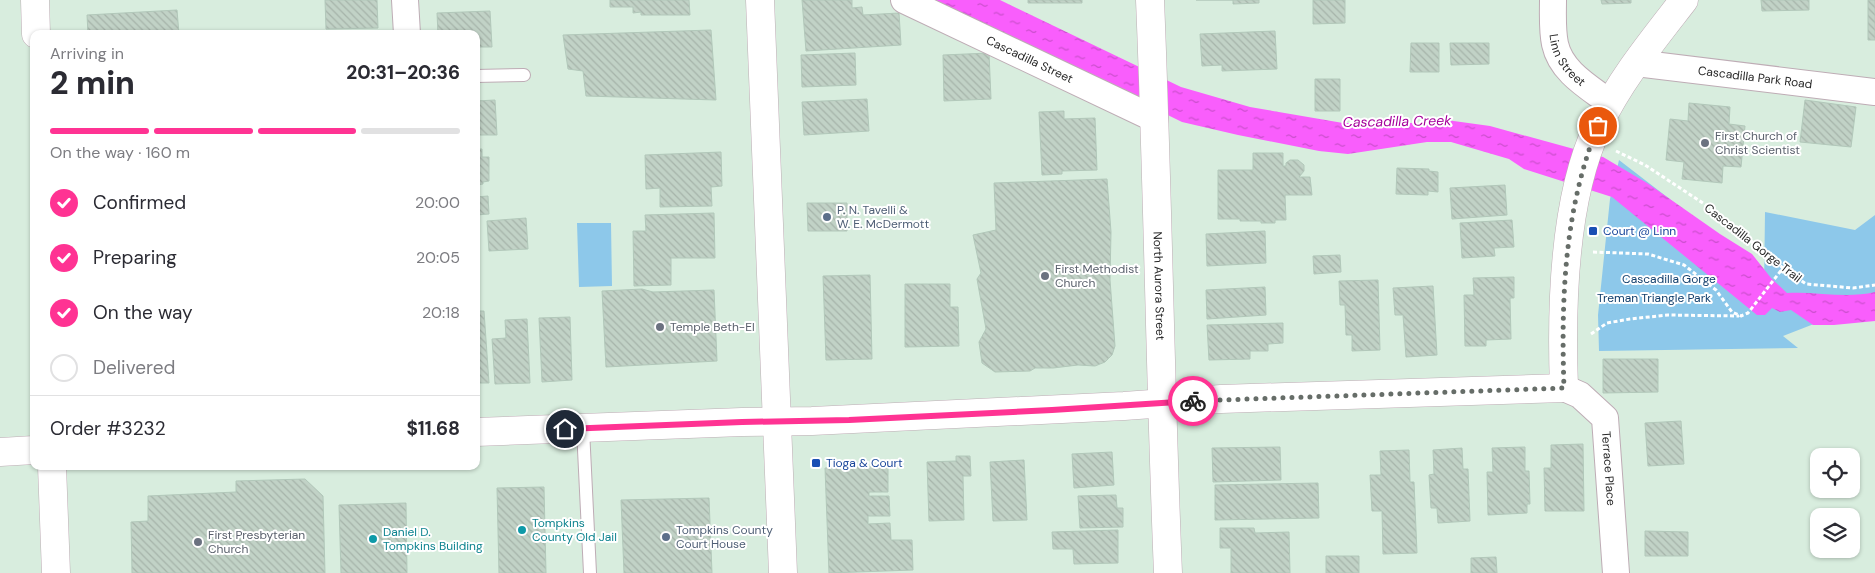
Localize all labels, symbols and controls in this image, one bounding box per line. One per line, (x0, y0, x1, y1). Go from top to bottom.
street label: Cascadilla Street (984, 32, 1076, 87)
street label: Linn Street (1546, 33, 1589, 90)
text: Arriving in (50, 43, 124, 64)
text: 20:31–20:36 (346, 60, 460, 85)
text: 2 min (50, 62, 135, 104)
street label: Cascadilla Park Road (1697, 63, 1813, 92)
pin (1577, 105, 1619, 147)
water label: Cascadilla Creek (1343, 111, 1452, 131)
icon: bag (1584, 112, 1612, 140)
place label: First Church of Christ Scientist (1715, 128, 1800, 158)
marker: First Church of Christ Scientist (1699, 137, 1711, 149)
text: On the way · 160 m (50, 142, 190, 163)
icon: check (50, 189, 78, 217)
text: Confirmed (93, 190, 186, 215)
text: 20:00 (415, 192, 460, 213)
street label: Cascadilla Gorge Trail (1701, 200, 1805, 286)
place label: P. N. Tavelli & W. E. McDermott (837, 202, 929, 232)
marker: P. N. Tavelli & W. E. McDermott (821, 211, 833, 223)
place label: Court @ Linn (1603, 223, 1676, 239)
marker: Court @ Linn (1587, 225, 1599, 237)
street label: North Aurora Street (1150, 231, 1168, 341)
icon: check (50, 244, 78, 272)
text: Preparing (93, 245, 177, 270)
text: 20:05 (416, 247, 460, 268)
place label: First Methodist Church (1055, 261, 1139, 291)
marker: First Methodist Church (1039, 270, 1051, 282)
park label: Cascadilla Gorge (1622, 271, 1716, 287)
park label: Treman Triangle Park (1597, 290, 1711, 306)
icon: check (50, 299, 78, 327)
text: On the way (93, 300, 193, 325)
text: 20:18 (422, 302, 460, 323)
place label: Temple Beth-El (670, 319, 755, 335)
marker: Temple Beth-El (654, 321, 666, 333)
text: Delivered (93, 355, 175, 380)
courier (1168, 376, 1218, 426)
icon: bike (1179, 387, 1207, 415)
pin (544, 408, 586, 450)
icon: home (551, 415, 579, 443)
text: Order #3232 (50, 416, 166, 441)
text: $11.68 (406, 416, 460, 441)
street label: Terrace Place (1598, 431, 1619, 506)
map controls (1810, 448, 1860, 558)
button: locate (1810, 448, 1860, 498)
place label: Tioga & Court (826, 455, 903, 471)
marker: Tioga & Court (810, 457, 822, 469)
button: layers (1810, 508, 1860, 558)
place label: Tompkins County Old Jail (532, 515, 617, 545)
place label: Tompkins County Court House (676, 522, 773, 552)
place label: Daniel D. Tompkins Building (383, 524, 483, 554)
marker: Tompkins County Old Jail (516, 524, 528, 536)
place label: First Presbyterian Church (208, 527, 305, 557)
marker: Tompkins County Court House (660, 531, 672, 543)
marker: Daniel D. Tompkins Building (367, 533, 379, 545)
marker: First Presbyterian Church (192, 536, 204, 548)

